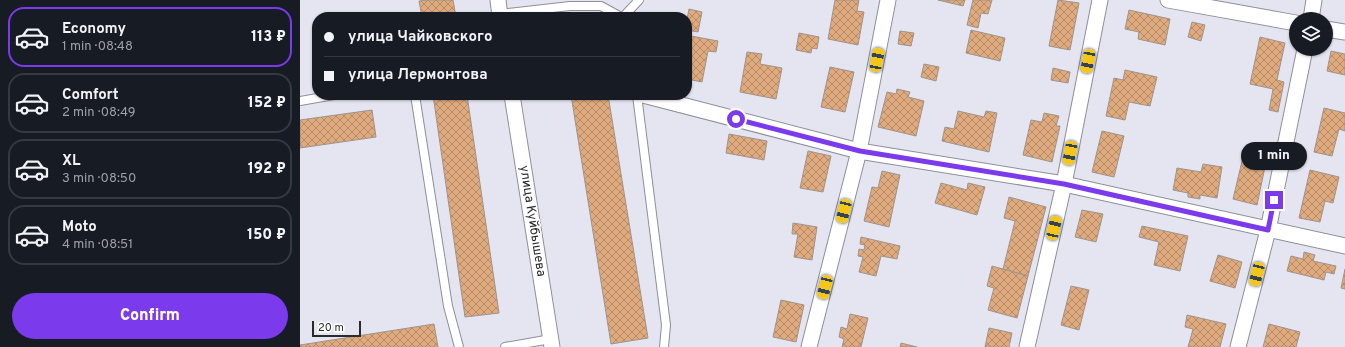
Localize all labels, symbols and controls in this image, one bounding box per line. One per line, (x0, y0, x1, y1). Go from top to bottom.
map controls (1289, 12, 1333, 56)
button: layers (1289, 12, 1333, 56)
icon: car (14, 19, 50, 55)
text: Economy (62, 20, 126, 39)
text: 113 ₽ (251, 28, 286, 47)
text: улица Чайковского (348, 28, 492, 47)
text: 1 min · 08:48 (62, 39, 133, 55)
car (869, 47, 885, 73)
car (1080, 48, 1096, 74)
text: улица Лермонтова (348, 66, 488, 85)
icon: car (14, 85, 50, 121)
text: Comfort (62, 86, 119, 105)
text: 152 ₽ (248, 94, 286, 113)
text: 2 min · 08:49 (62, 105, 136, 121)
route start (727, 110, 745, 128)
car (1062, 140, 1078, 166)
callout: 1 min (1241, 142, 1307, 170)
text: 1 min (1258, 148, 1290, 164)
icon: car (14, 151, 50, 187)
text: XL (62, 152, 80, 171)
text: 192 ₽ (248, 160, 286, 179)
street label: улица Куйбышева (515, 164, 549, 278)
text: 3 min · 08:50 (62, 171, 136, 187)
route end (1265, 191, 1283, 209)
car (835, 198, 853, 224)
car (1045, 215, 1063, 241)
icon: car (14, 217, 50, 253)
text: Moto (62, 218, 97, 237)
text: 150 ₽ (247, 226, 286, 245)
text: 4 min · 08:51 (62, 237, 133, 253)
car (1248, 261, 1266, 287)
car (816, 274, 834, 300)
button: Confirm (12, 293, 288, 339)
scale bar (312, 319, 361, 338)
text: 20 m (318, 321, 344, 335)

